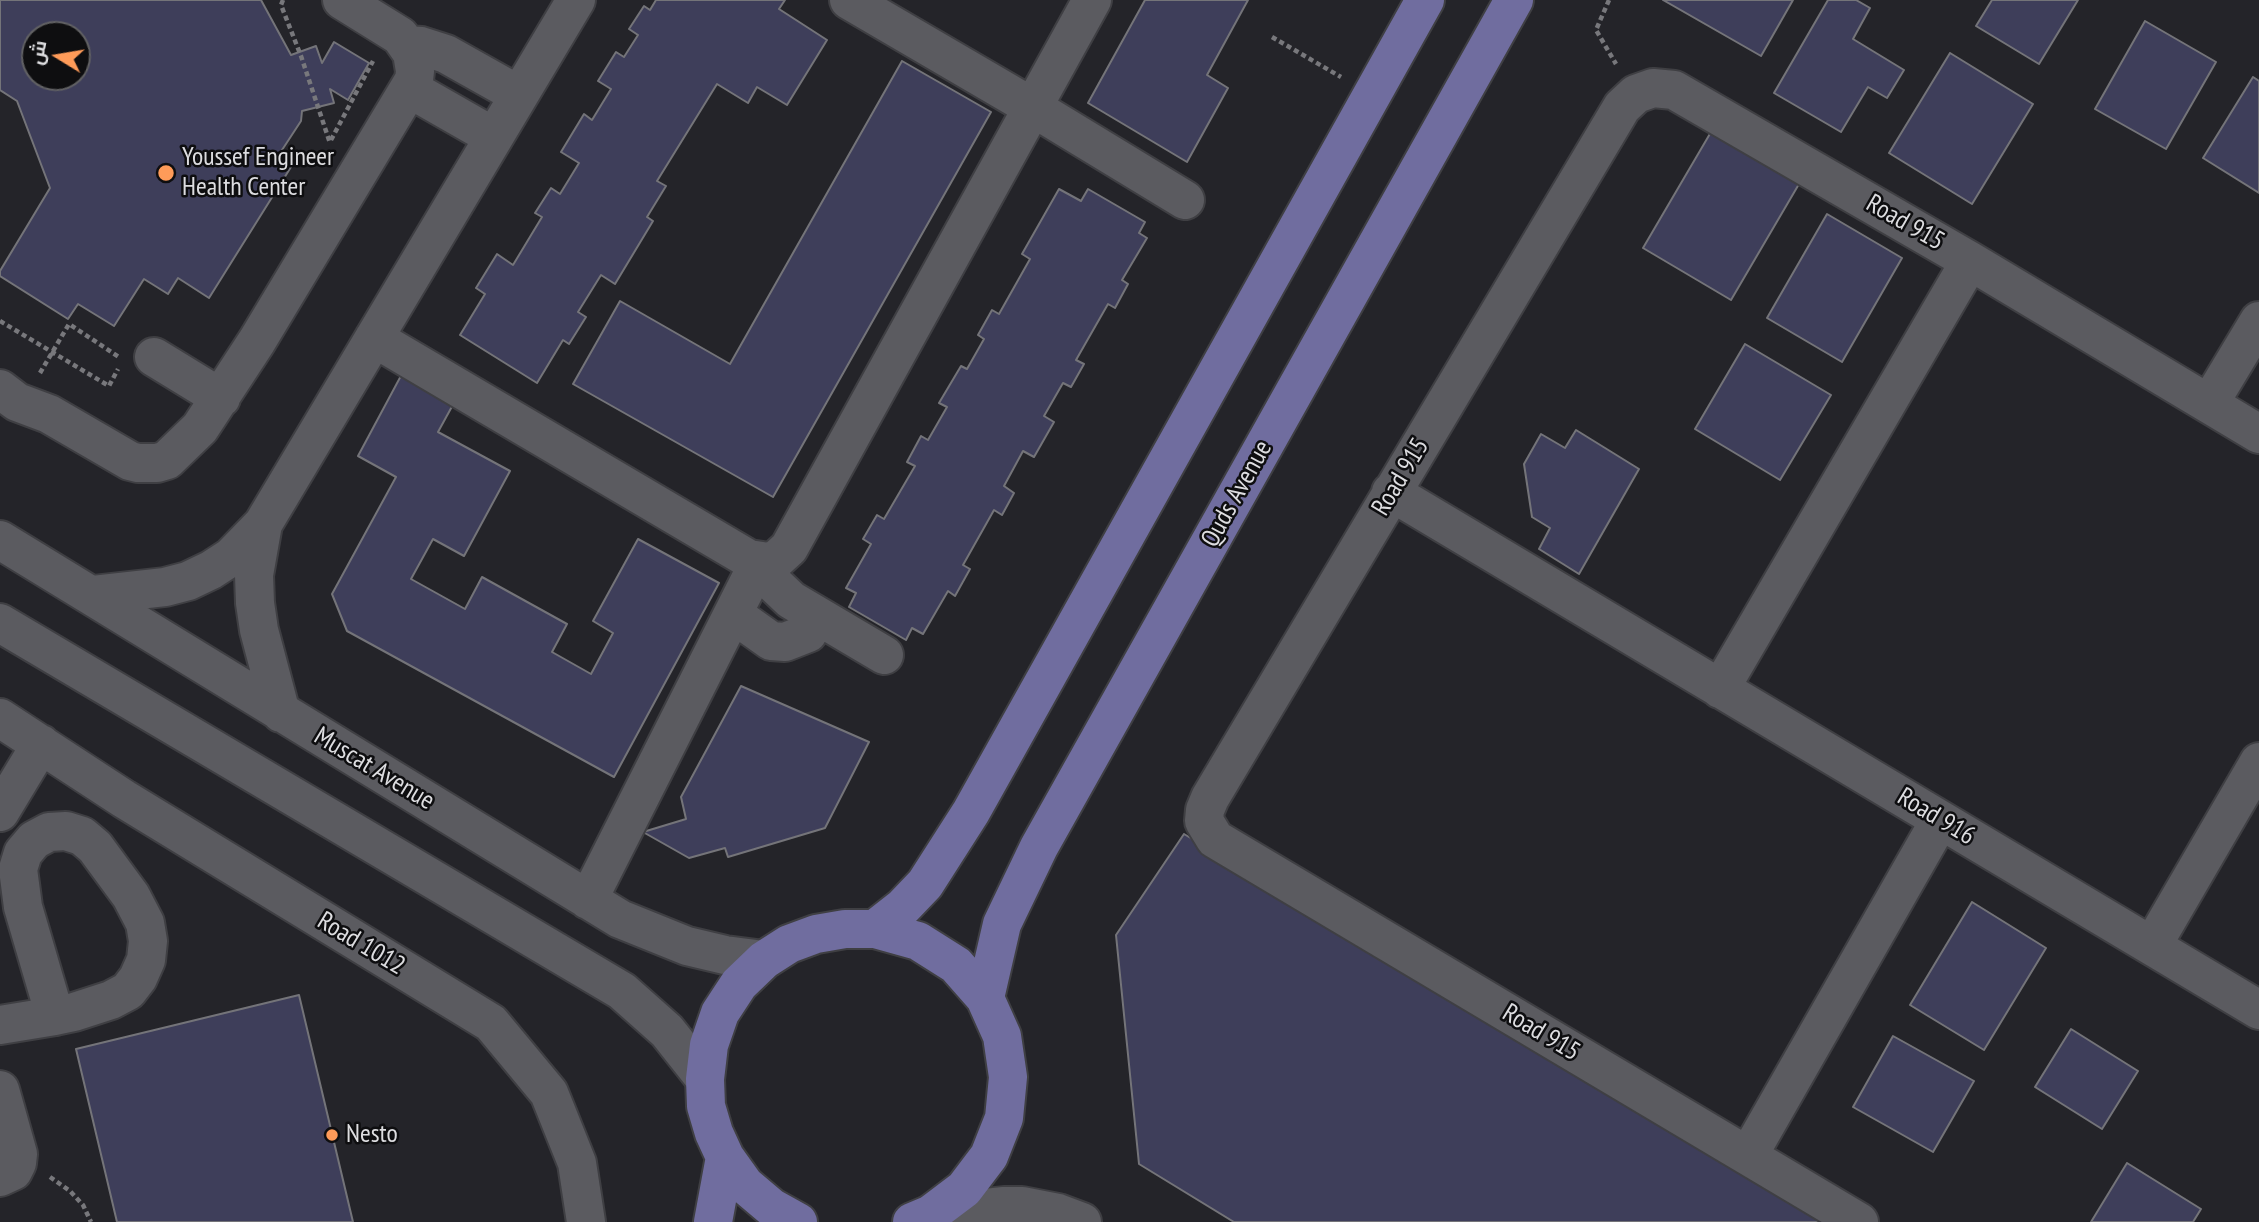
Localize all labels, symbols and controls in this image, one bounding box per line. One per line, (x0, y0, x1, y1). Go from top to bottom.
north arrow (21, 21, 91, 91)
text: ش (23, 38, 51, 67)
place label: Youssef Engineer Health Center (182, 142, 334, 204)
marker: Youssef Engineer Health Center (156, 163, 176, 183)
street label: Road 915 (1860, 188, 1950, 258)
street label: Road 915 (1366, 433, 1436, 521)
street label: Quds Avenue (1195, 435, 1279, 553)
street label: Muscat Avenue (308, 721, 440, 817)
street label: Road 916 (1892, 782, 1980, 852)
street label: Road 1012 (312, 906, 410, 982)
street label: Road 915 (1497, 998, 1585, 1068)
place label: Nesto (346, 1119, 398, 1151)
marker: Nesto (324, 1127, 340, 1143)

